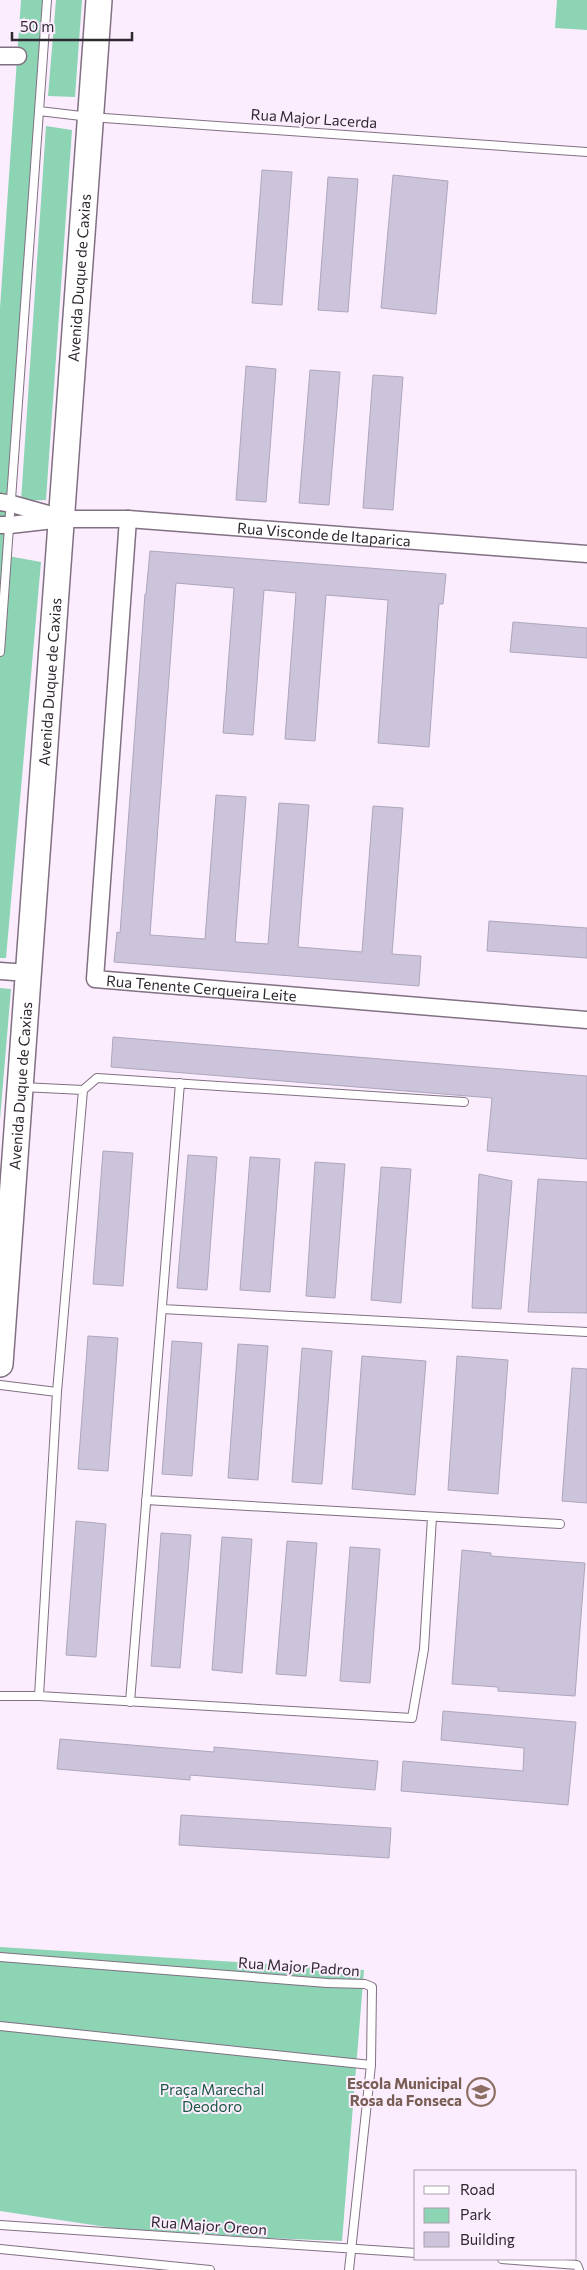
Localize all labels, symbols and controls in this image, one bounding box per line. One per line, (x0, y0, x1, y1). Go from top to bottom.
scale bar (12, 10, 132, 42)
text: 50 m (20, 17, 54, 35)
street label: Rua Major Lacerda (250, 105, 378, 131)
street label: Avenida Duque de Caxias (64, 193, 94, 363)
street label: Rua Visconde de Itaparica (237, 518, 412, 550)
street label: Avenida Duque de Caxias (34, 597, 65, 767)
street label: Rua Tenente Cerqueira Leite (105, 971, 298, 1005)
street label: Avenida Duque de Caxias (5, 1001, 35, 1170)
street label: Rua Major Padron (238, 1953, 360, 1979)
place label: Escola Municipal Rosa da Fonseca (347, 2074, 462, 2109)
school or university icon: Escola Municipal Rosa da Fonseca (466, 2077, 496, 2107)
park label: Praça Marechal Deodoro (160, 2080, 264, 2115)
legend (414, 2170, 577, 2260)
text: Road (460, 2180, 495, 2198)
text: Park (460, 2205, 491, 2223)
street label: Rua Major Oreon (150, 2212, 268, 2238)
text: Building (460, 2230, 515, 2248)

